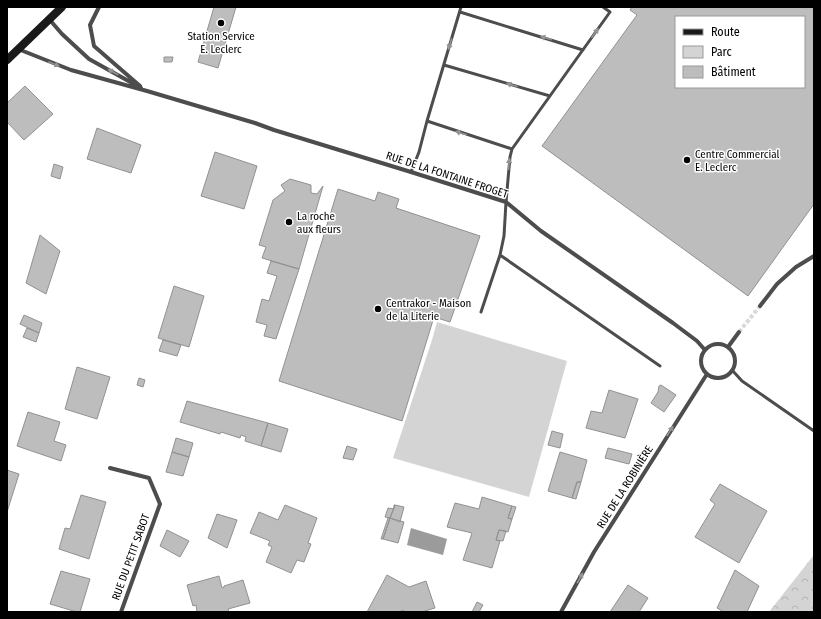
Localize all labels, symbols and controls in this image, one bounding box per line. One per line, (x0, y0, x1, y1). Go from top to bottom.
legend (675, 16, 805, 88)
marker: Station Service E. Leclerc (216, 18, 226, 28)
text: Route (711, 25, 740, 39)
one-way arrow (591, 28, 599, 38)
place label: Station Service E. Leclerc (187, 30, 255, 56)
one-way arrow (539, 35, 551, 41)
one-way arrow (447, 39, 453, 51)
text: Parc (711, 45, 732, 59)
one-way arrow (49, 61, 61, 67)
text: Bâtiment (711, 65, 756, 79)
one-way arrow (107, 69, 118, 76)
one-way arrow (506, 82, 518, 88)
one-way arrow (455, 129, 467, 135)
place label: Centre Commercial E. Leclerc (695, 148, 780, 174)
street label: RUE DE LA FONTAINE FROGET (384, 149, 511, 201)
marker: Centre Commercial E. Leclerc (682, 155, 692, 165)
one-way arrow (506, 158, 513, 170)
place label: La roche aux fleurs (297, 210, 341, 236)
marker: La roche aux fleurs (284, 217, 294, 227)
place label: Centrakor - Maison de la Literie (386, 297, 471, 323)
marker: Centrakor - Maison de la Literie (373, 304, 383, 314)
one-way arrow (667, 426, 674, 437)
street label: RUE DE LA ROBINIÈRE (593, 443, 656, 531)
street label: RUE DU PETIT SABOT (109, 511, 153, 602)
one-way arrow (577, 572, 584, 584)

